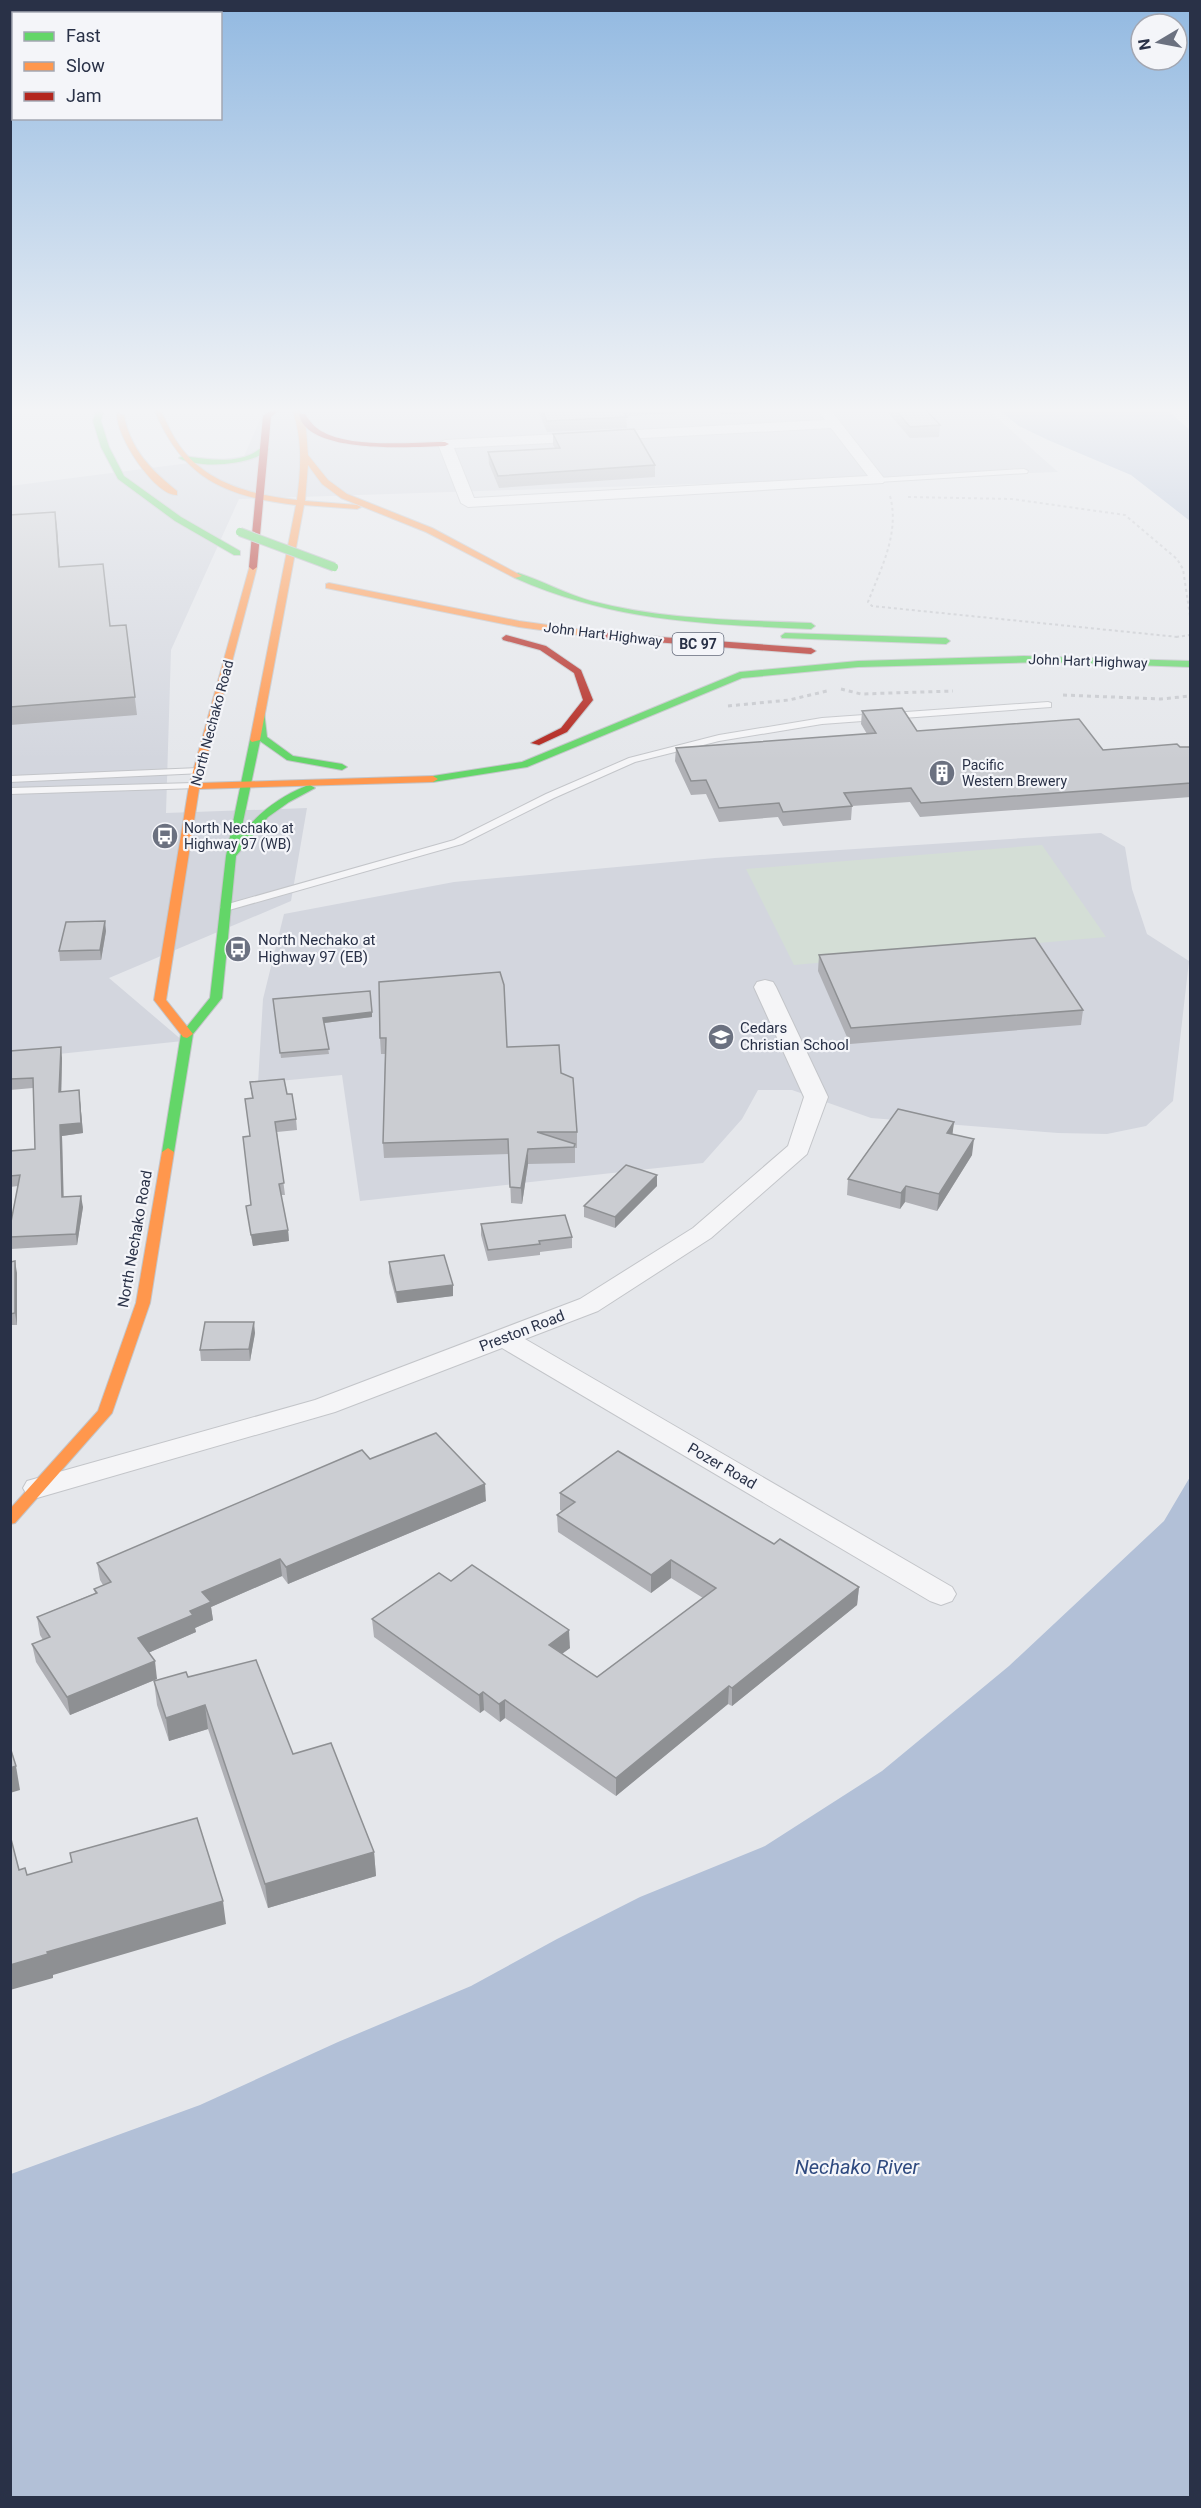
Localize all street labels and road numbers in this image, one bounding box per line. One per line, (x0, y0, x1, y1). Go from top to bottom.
street label: John Hart Highway (543, 619, 663, 649)
road number: BC 97 (672, 633, 724, 655)
street label: John Hart Highway (1028, 651, 1148, 671)
street label: North Nechako Road (188, 658, 236, 788)
street label: North Nechako Road (114, 1169, 156, 1309)
street label: Preston Road (477, 1306, 567, 1356)
street label: Pozer Road (684, 1439, 760, 1493)

